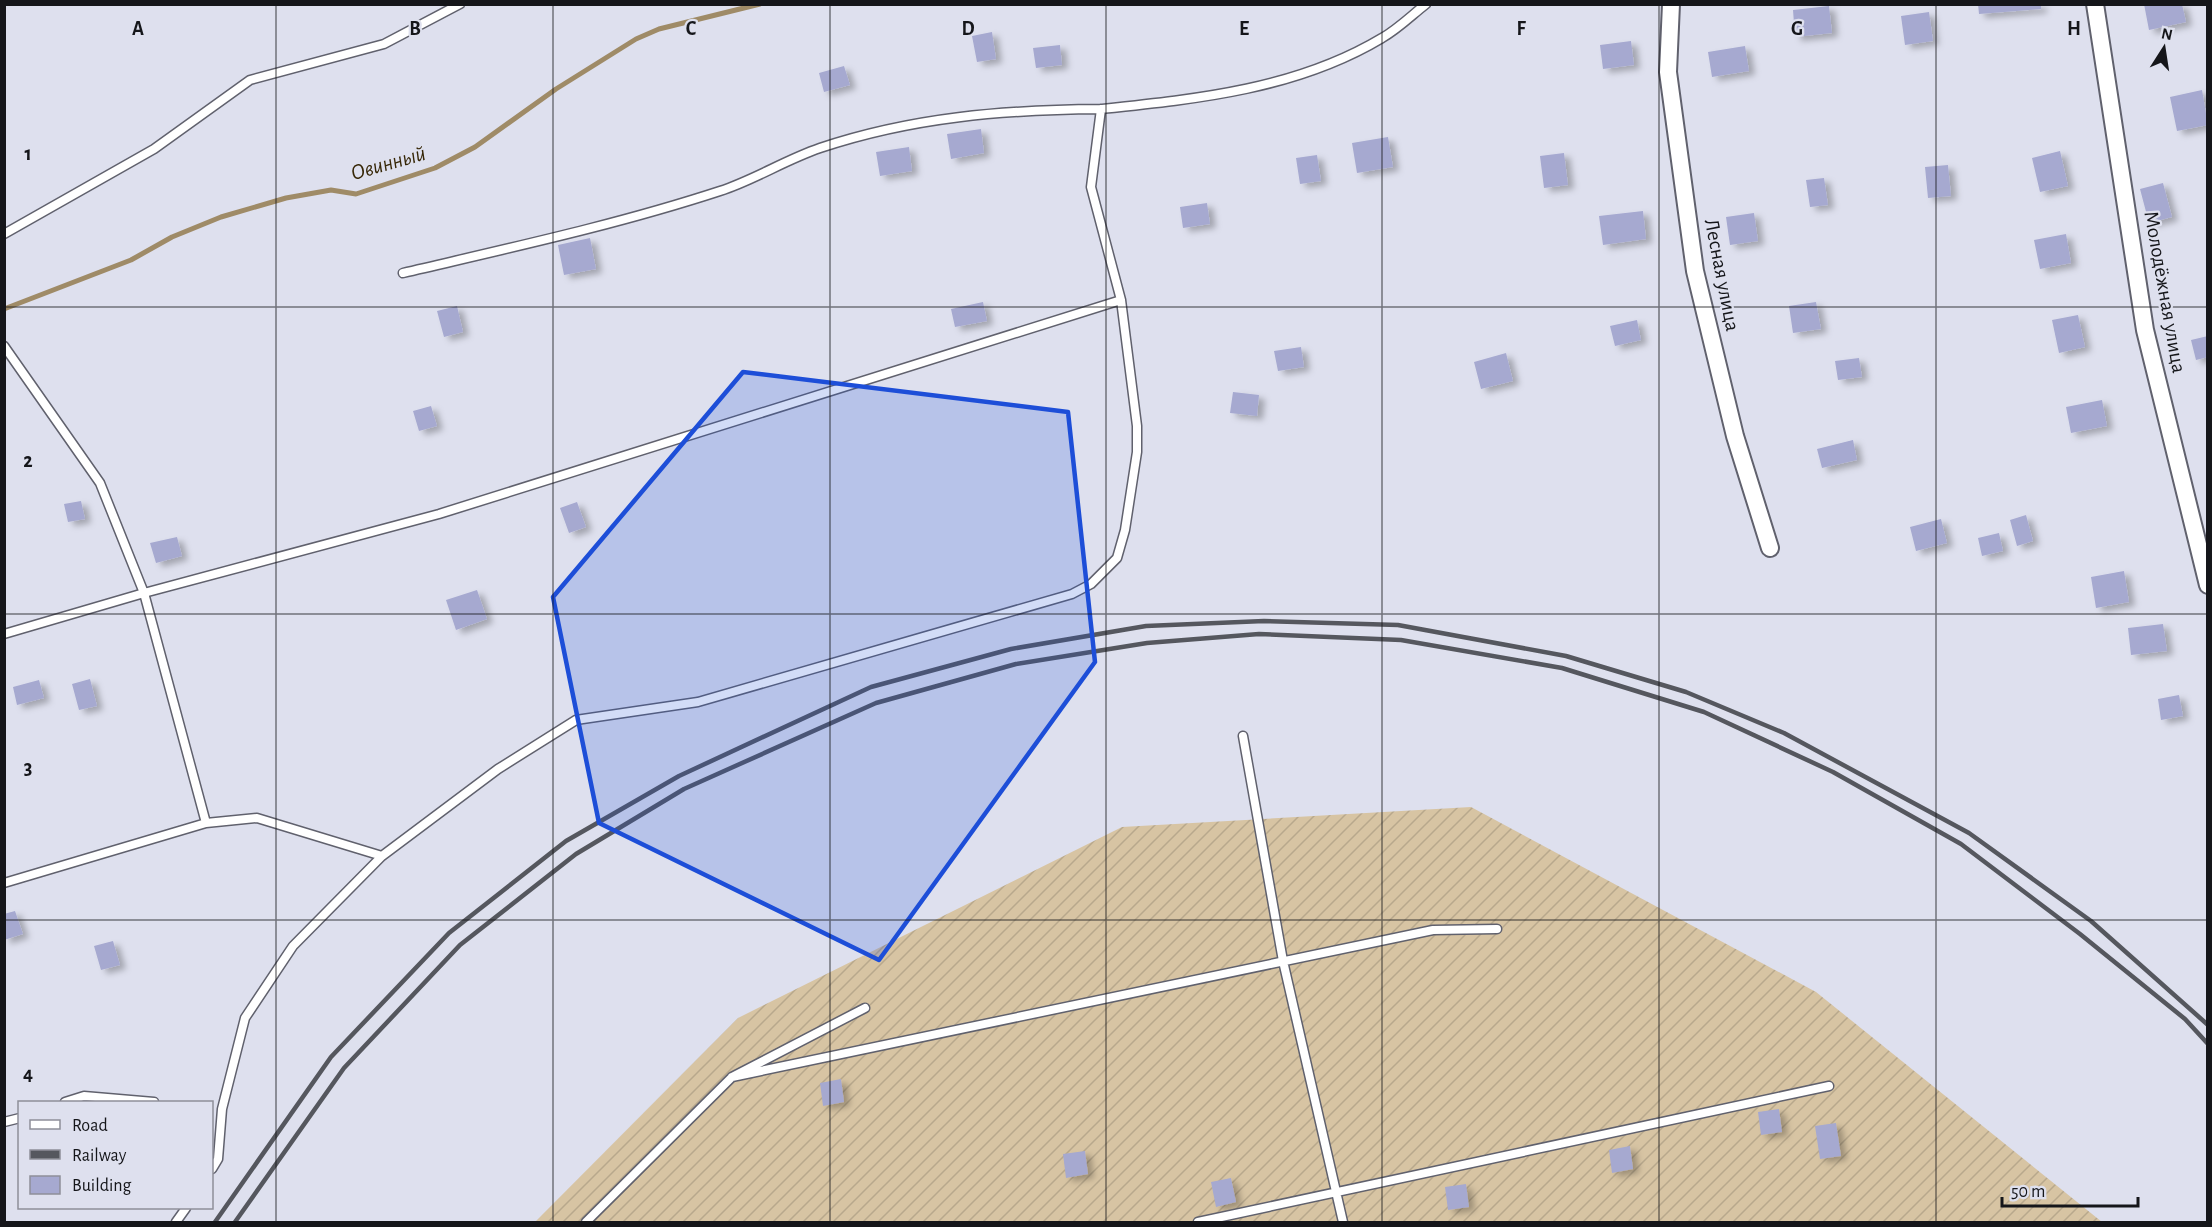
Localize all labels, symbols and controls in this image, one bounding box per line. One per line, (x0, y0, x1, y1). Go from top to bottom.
north arrow (2134, 18, 2194, 78)
text: A (132, 19, 144, 39)
text: B (409, 19, 421, 39)
text: C (686, 19, 697, 39)
text: D (961, 19, 975, 39)
text: E (1239, 19, 1249, 39)
text: F (1516, 19, 1526, 39)
text: G (1791, 19, 1803, 39)
text: H (2067, 19, 2081, 39)
text: N (2160, 25, 2174, 43)
water label: Овинный (348, 142, 428, 184)
text: 1 (24, 144, 32, 164)
street label: Молодёжная улица (2140, 209, 2190, 375)
street label: Лесная улица (1701, 217, 1743, 333)
text: 2 (23, 451, 33, 471)
text: 3 (24, 758, 32, 778)
text: 4 (23, 1064, 33, 1084)
legend (18, 1101, 213, 1209)
text: Road (72, 1117, 108, 1135)
text: Railway (72, 1147, 127, 1165)
scale bar (2002, 1170, 2138, 1208)
text: Building (72, 1177, 132, 1195)
text: 50 m (2011, 1183, 2045, 1201)

